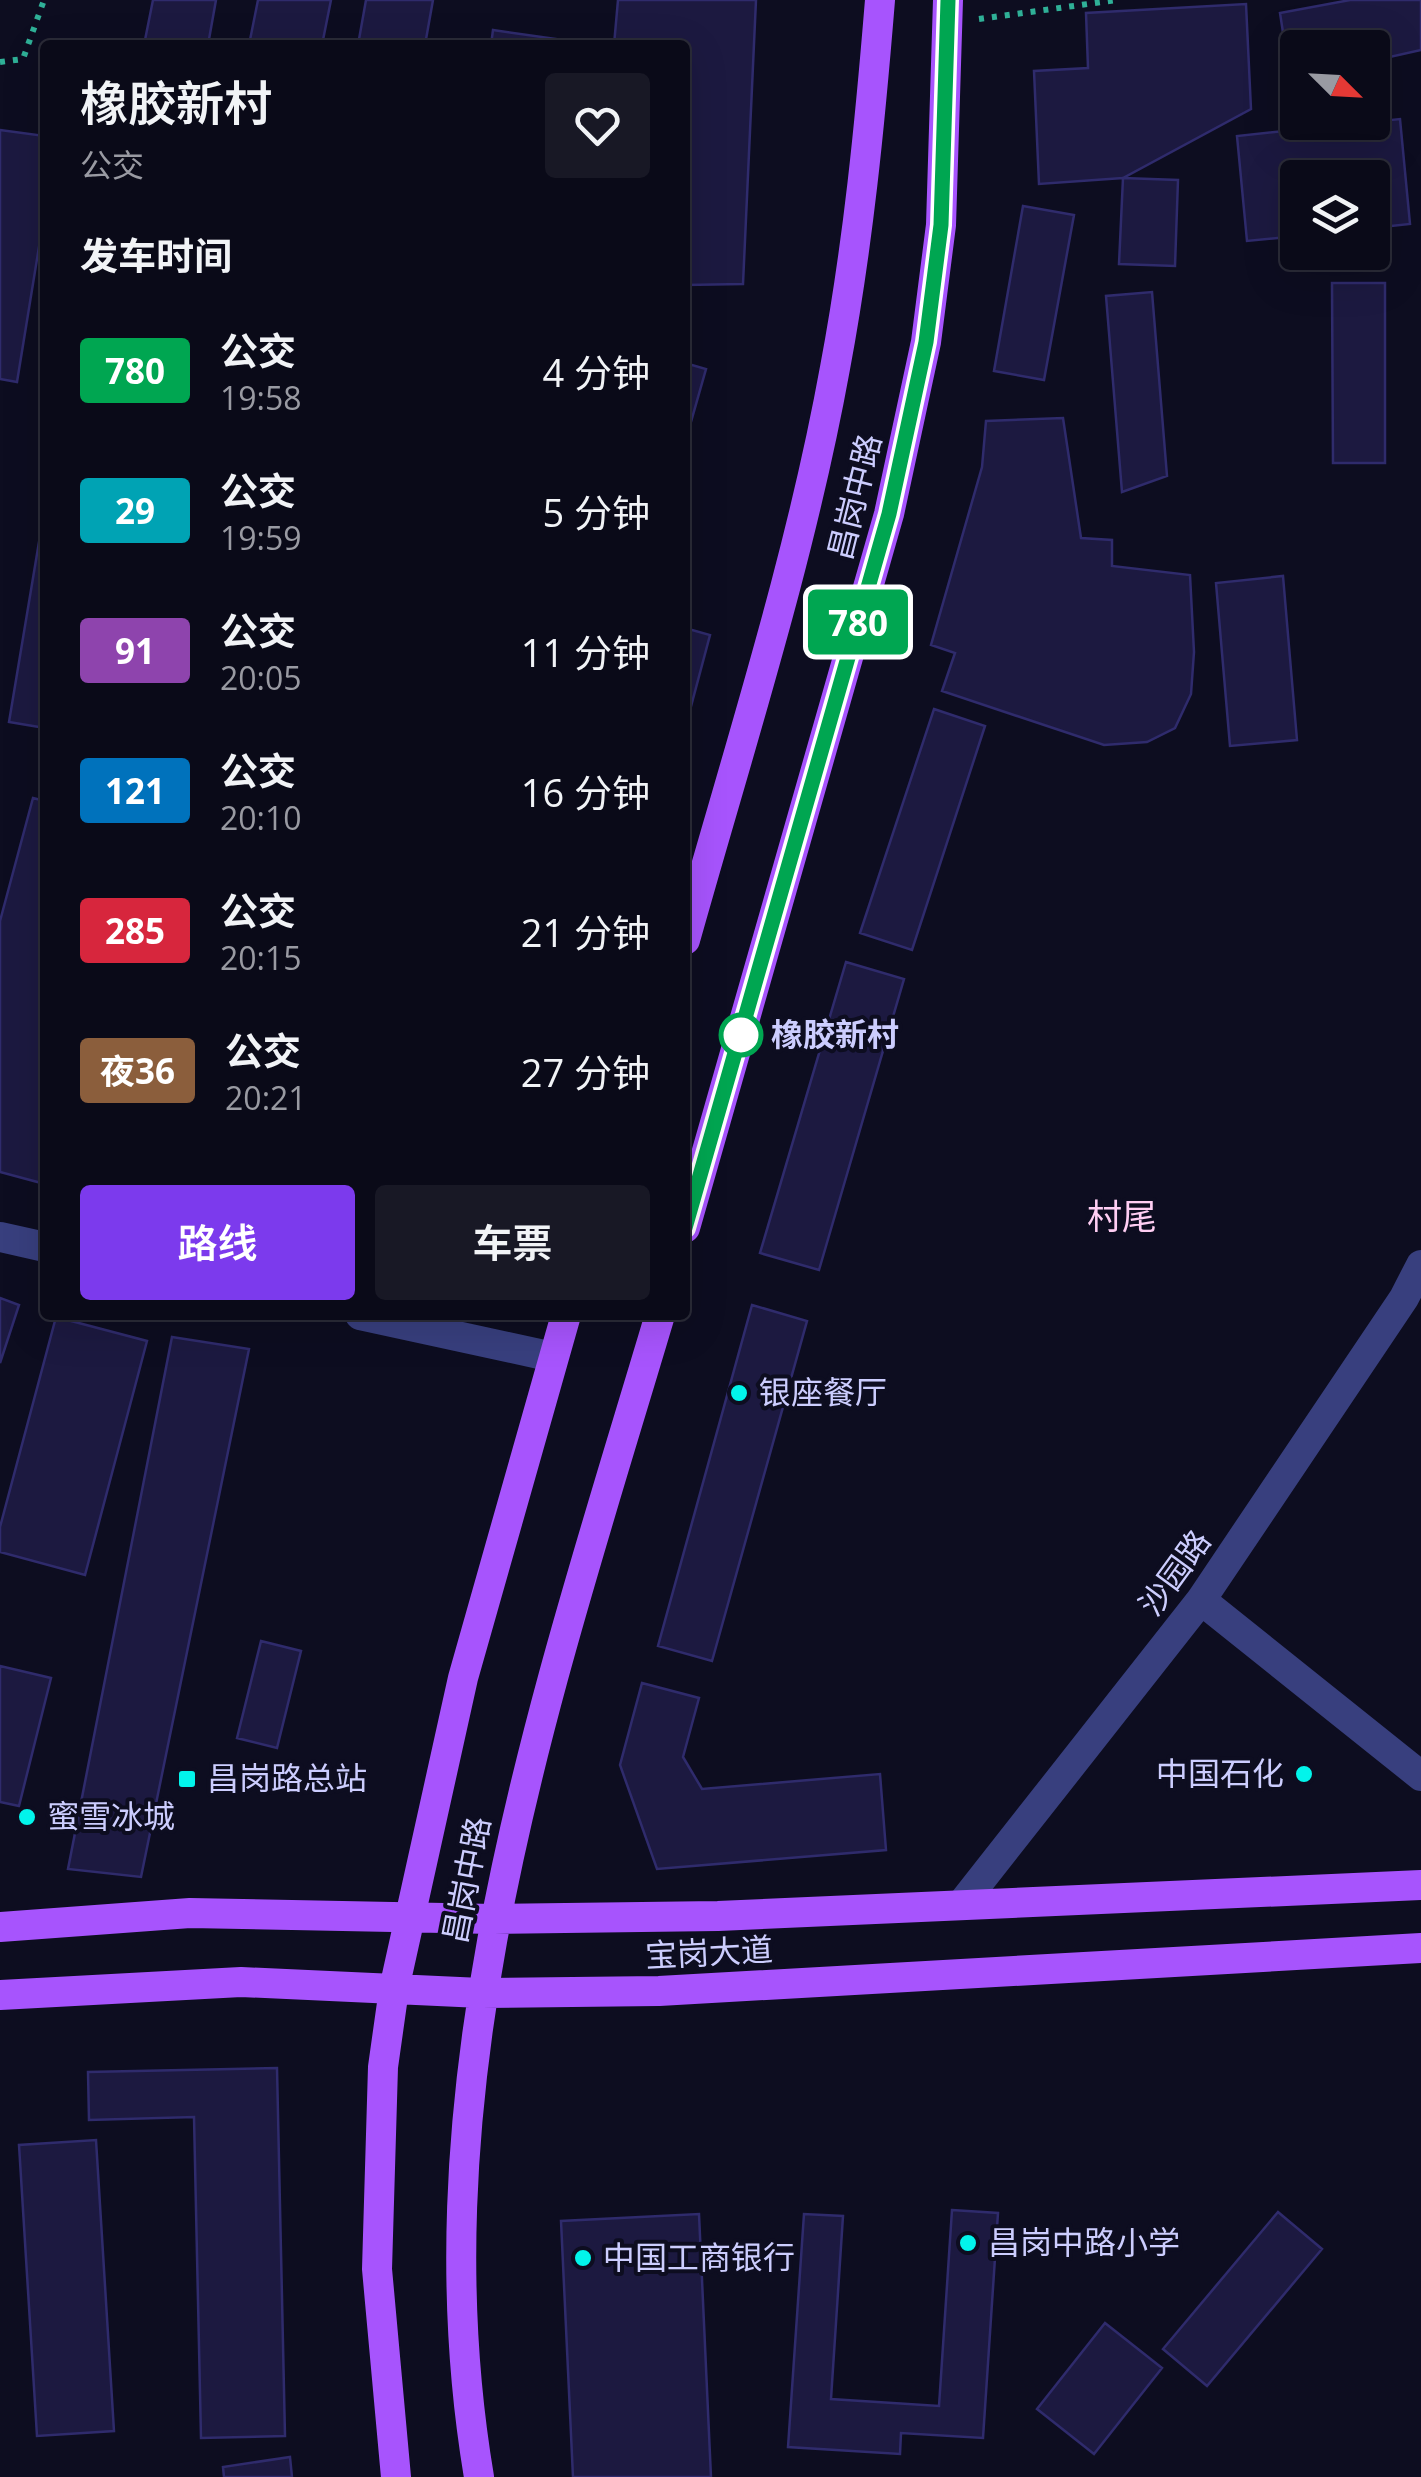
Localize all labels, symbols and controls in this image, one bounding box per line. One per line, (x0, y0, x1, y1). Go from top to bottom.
north arrow (1280, 30, 1390, 140)
map controls (1280, 30, 1390, 270)
text: 橡胶新村 (80, 70, 272, 135)
button: heart (545, 73, 650, 178)
text: 公交 (80, 143, 144, 186)
button: layers (1280, 160, 1390, 270)
text: 发车时间 (80, 229, 232, 281)
text: 公交 (220, 324, 296, 376)
text: 4 分钟 (542, 346, 650, 398)
text: 780 (105, 347, 165, 394)
text: 19:58 (220, 376, 302, 419)
street label: 昌岗中路 (817, 429, 890, 564)
text: 公交 (220, 464, 296, 516)
text: 5 分钟 (542, 486, 650, 538)
text: 29 (115, 487, 155, 534)
text: 19:59 (220, 516, 302, 559)
line badge: 780 (800, 590, 916, 654)
text: 780 (828, 599, 888, 646)
text: 公交 (220, 604, 296, 656)
text: 11 分钟 (521, 626, 650, 678)
text: 91 (115, 627, 155, 674)
text: 20:05 (220, 656, 302, 699)
text: 公交 (220, 744, 296, 796)
text: 16 分钟 (521, 766, 650, 818)
text: 121 (105, 767, 165, 814)
text: 20:10 (220, 796, 302, 839)
text: 公交 (220, 884, 296, 936)
text: 21 分钟 (521, 906, 650, 958)
text: 285 (105, 907, 165, 954)
text: 20:15 (220, 936, 302, 979)
place label: 橡胶新村 (771, 1012, 899, 1055)
marker: 橡胶新村 (720, 1014, 762, 1056)
text: 公交 (225, 1024, 301, 1076)
text: 27 分钟 (521, 1046, 650, 1098)
text: 夜36 (100, 1047, 175, 1094)
text: 20:21 (225, 1076, 307, 1119)
button: 路线 (80, 1185, 355, 1300)
button: 车票 (375, 1185, 650, 1300)
district label: 村尾 (1087, 1192, 1157, 1239)
place label: 银座餐厅 (759, 1370, 887, 1413)
marker: 银座餐厅 (728, 1382, 750, 1404)
street label: 沙园路 (1128, 1521, 1219, 1624)
place label: 中国石化 (1156, 1751, 1284, 1794)
place label: 昌岗路总站 (207, 1756, 367, 1799)
marker: 中国石化 (1293, 1763, 1315, 1785)
marker: 昌岗路总站 (176, 1768, 198, 1790)
place label: 蜜雪冰城 (47, 1794, 175, 1837)
marker: 蜜雪冰城 (16, 1806, 38, 1828)
street label: 昌岗中路 (432, 1813, 499, 1947)
street label: 宝岗大道 (644, 1927, 774, 1976)
place label: 昌岗中路小学 (988, 2220, 1180, 2263)
marker: 昌岗中路小学 (957, 2232, 979, 2254)
place label: 中国工商银行 (603, 2235, 795, 2278)
marker: 中国工商银行 (572, 2247, 594, 2269)

